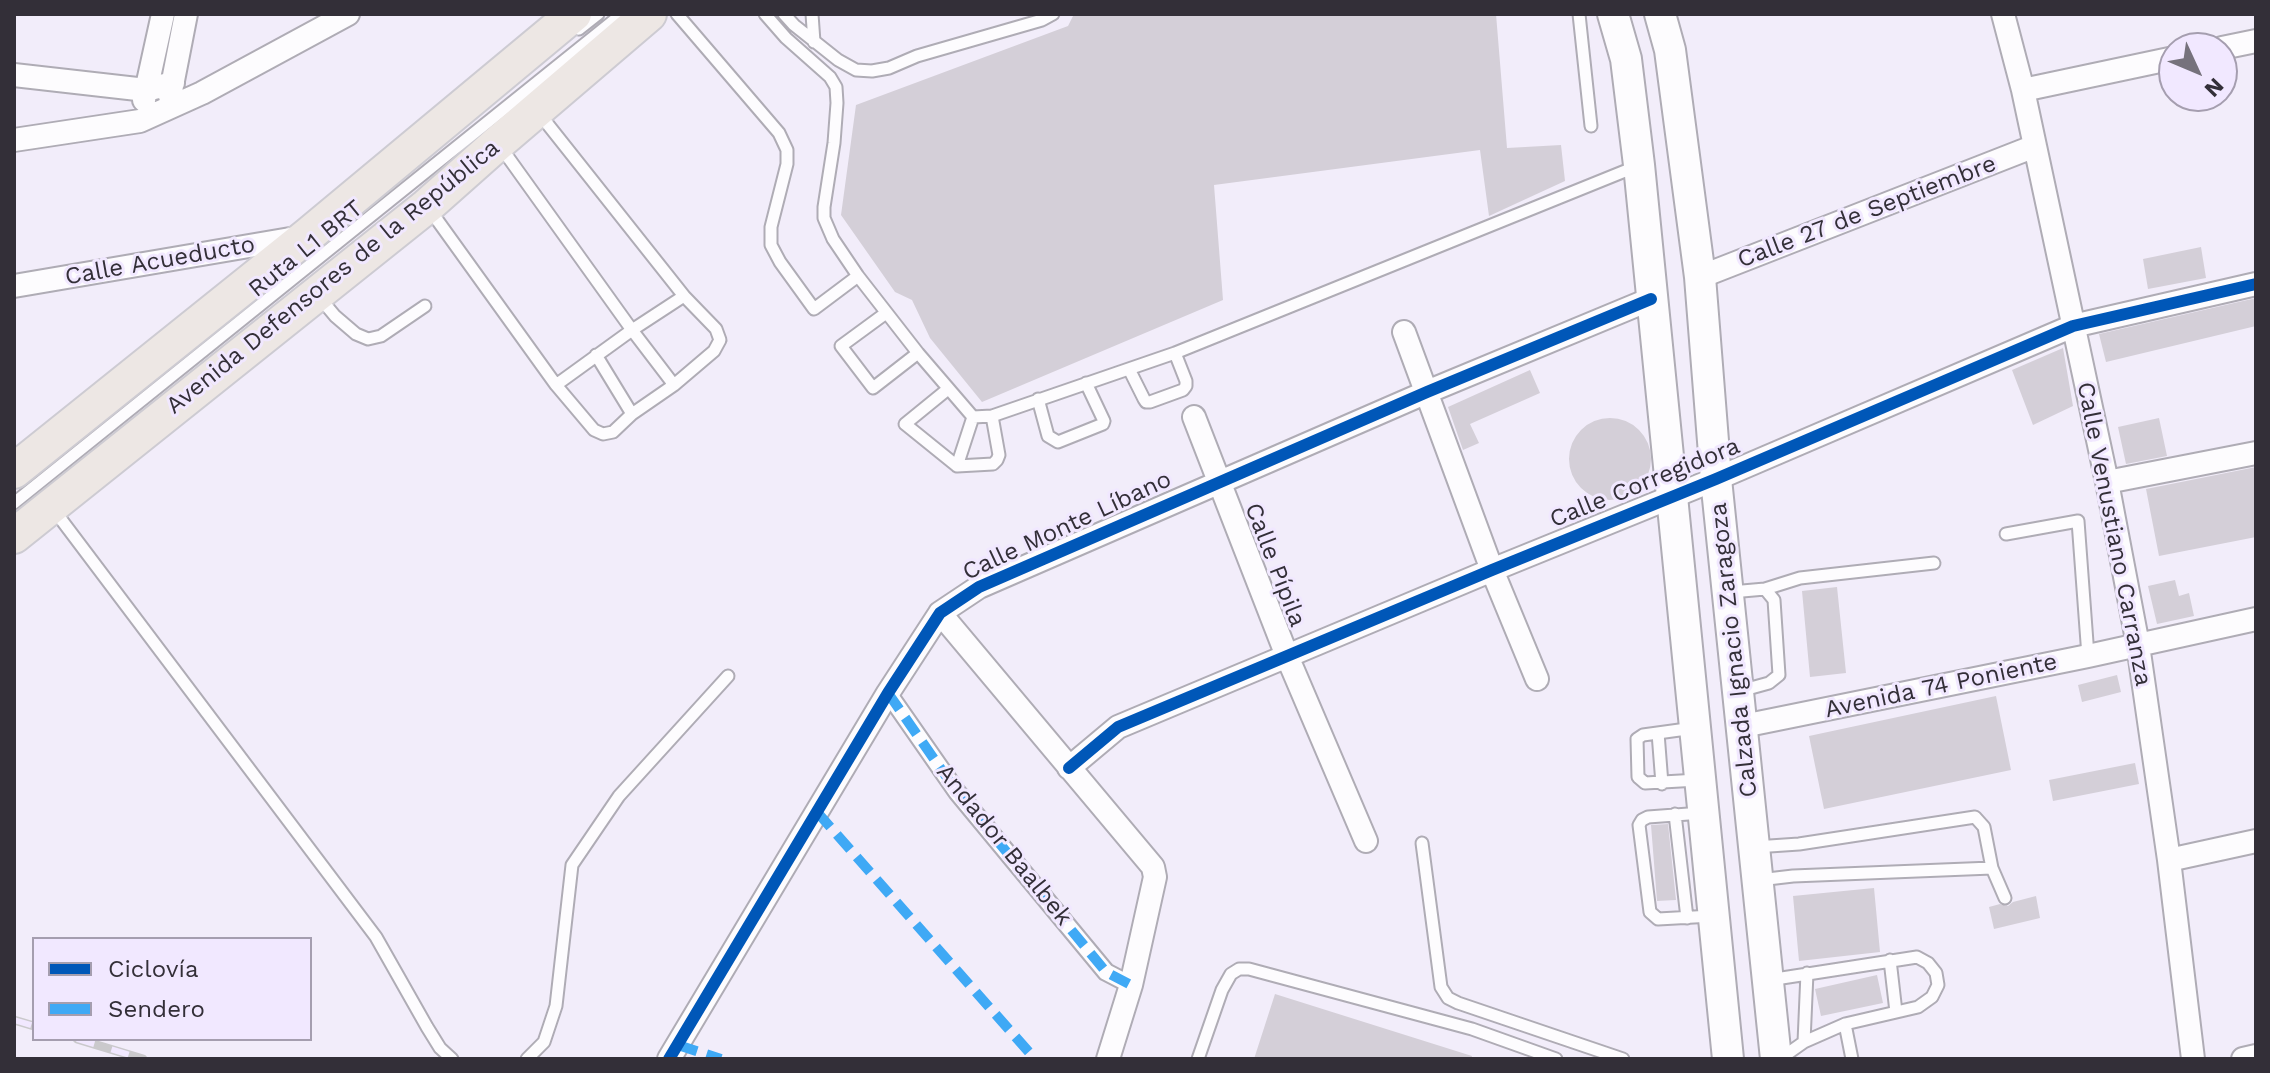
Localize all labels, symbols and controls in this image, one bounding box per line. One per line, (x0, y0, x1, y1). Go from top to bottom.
north arrow (2158, 32, 2238, 112)
text: N (2200, 73, 2229, 102)
street label: Avenida Defensores de la República (160, 133, 506, 421)
street label: Calle 27 de Septiembre (1734, 149, 2000, 275)
street label: Ruta L1 BRT (243, 194, 369, 304)
street label: Calle Acueducto (63, 230, 257, 292)
street label: Calle Venustiano Carranza (2070, 380, 2158, 688)
street label: Calle Corregidora (1546, 432, 1744, 534)
street label: Calle Monte Líbano (958, 465, 1176, 587)
street label: Calle Pípila (1238, 499, 1312, 631)
street label: Calzada Ignacio Zaragoza (1704, 501, 1764, 799)
street label: Avenida 74 Poniente (1822, 647, 2060, 725)
street label: Andador Baalbek (930, 758, 1078, 932)
legend (32, 937, 312, 1041)
text: Ciclovía (108, 955, 198, 983)
text: Sendero (108, 995, 205, 1023)

